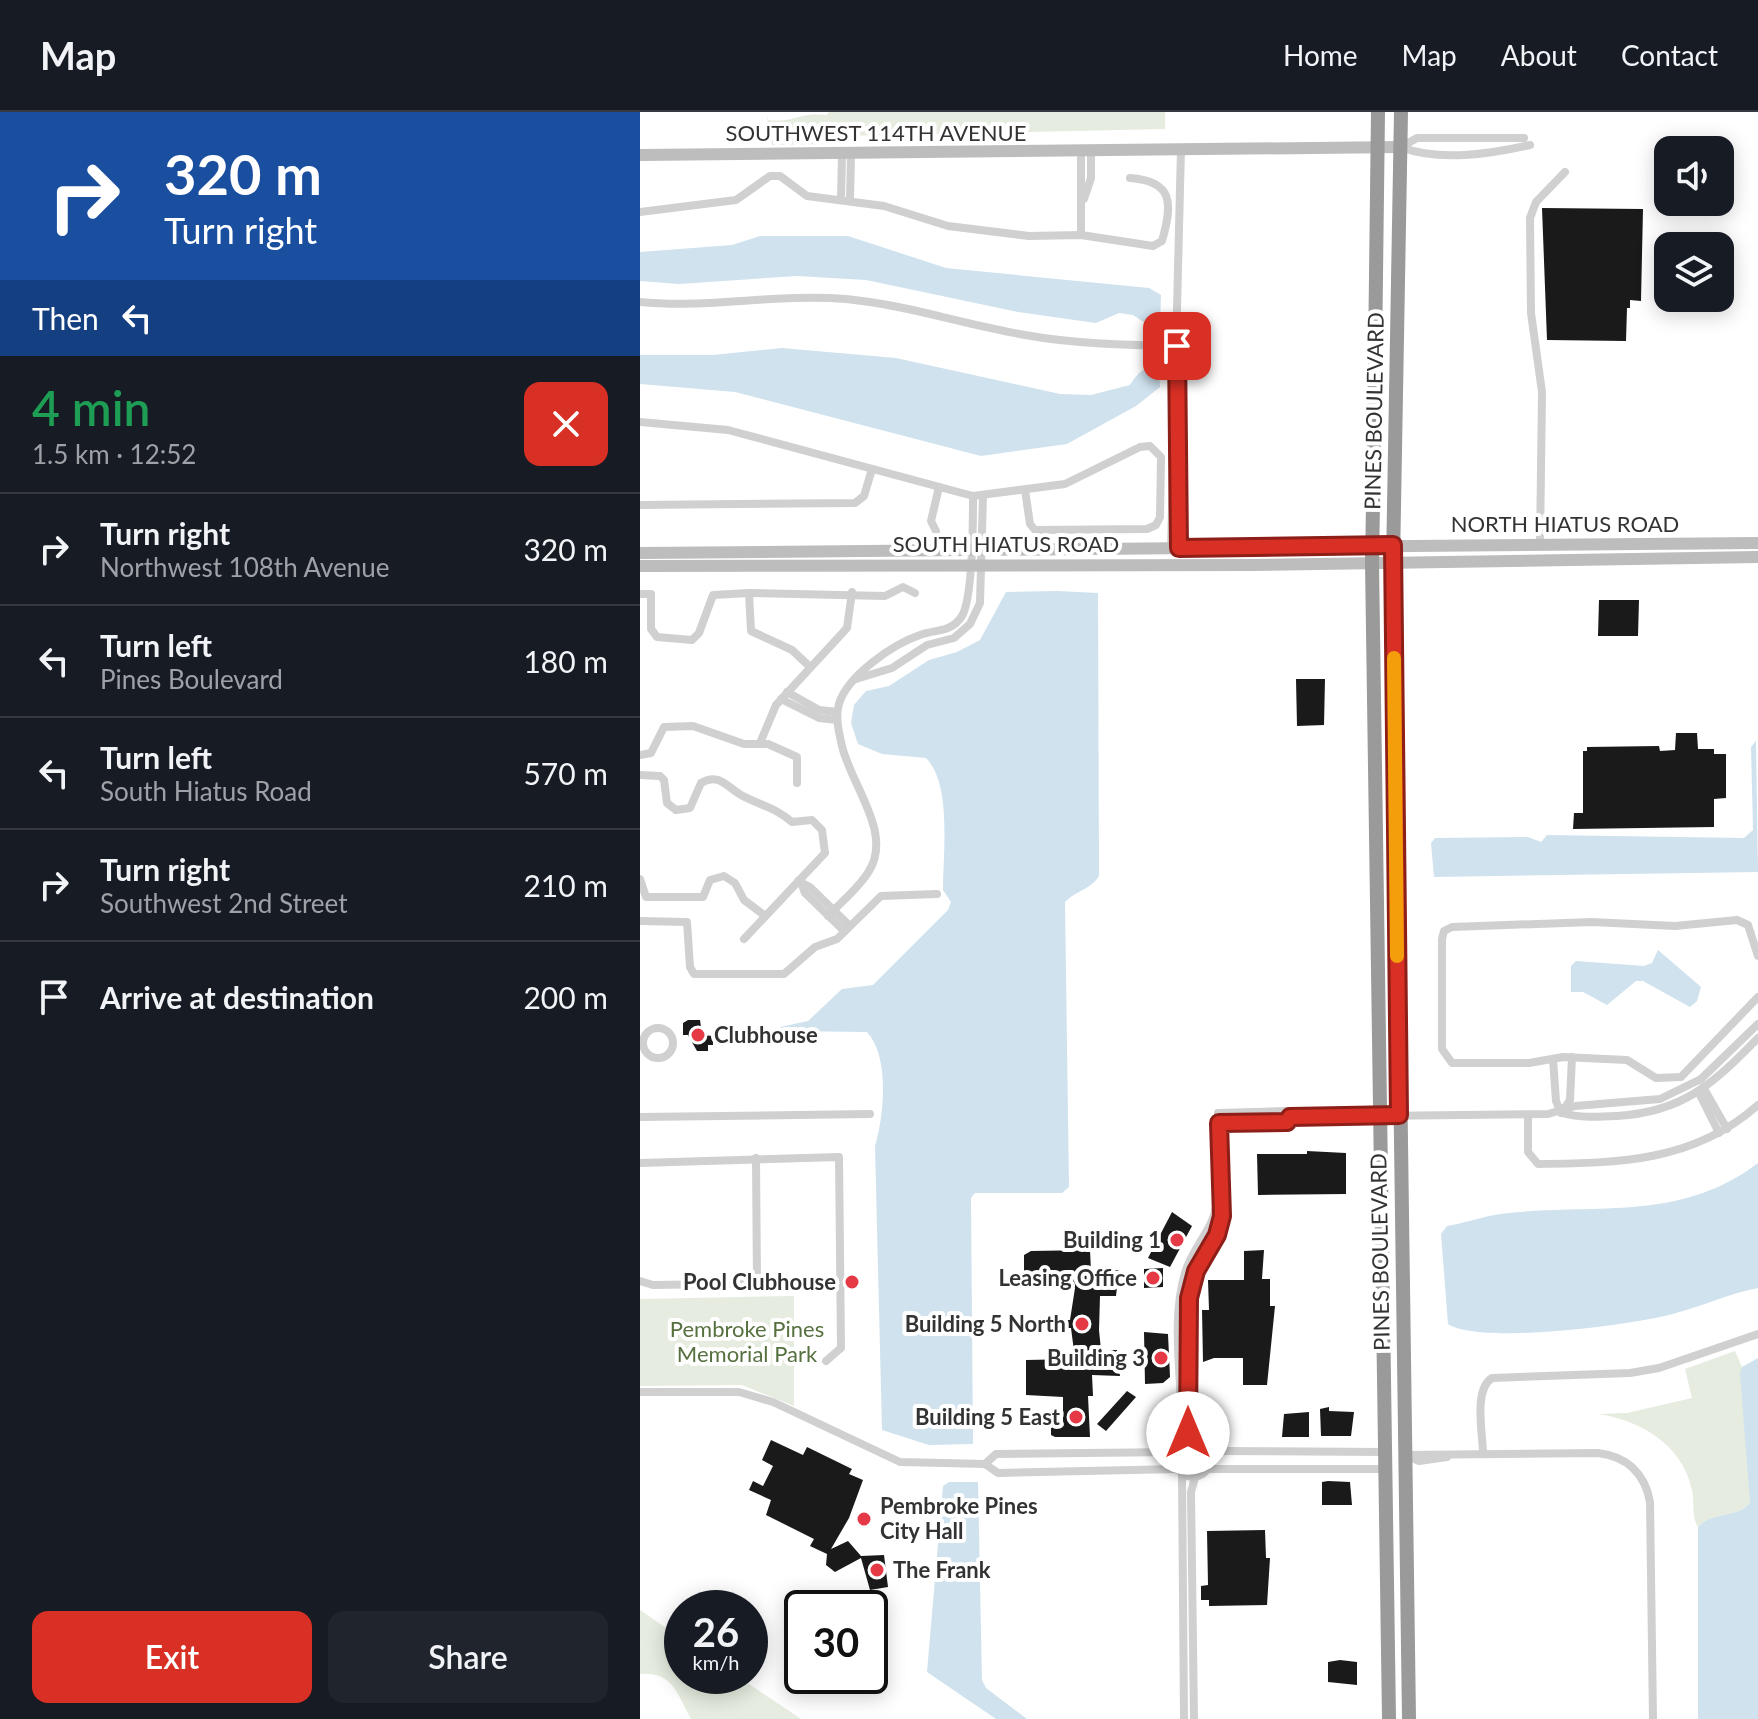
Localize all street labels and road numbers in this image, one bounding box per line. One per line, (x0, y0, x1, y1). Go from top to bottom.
street label: SOUTHWEST 114TH AVENUE (726, 119, 1026, 146)
street label: PINES BOULEVARD (1358, 312, 1389, 510)
street label: NORTH HIATUS ROAD (1451, 510, 1679, 537)
street label: SOUTH HIATUS ROAD (893, 530, 1119, 557)
street label: PINES BOULEVARD (1364, 1153, 1395, 1351)

